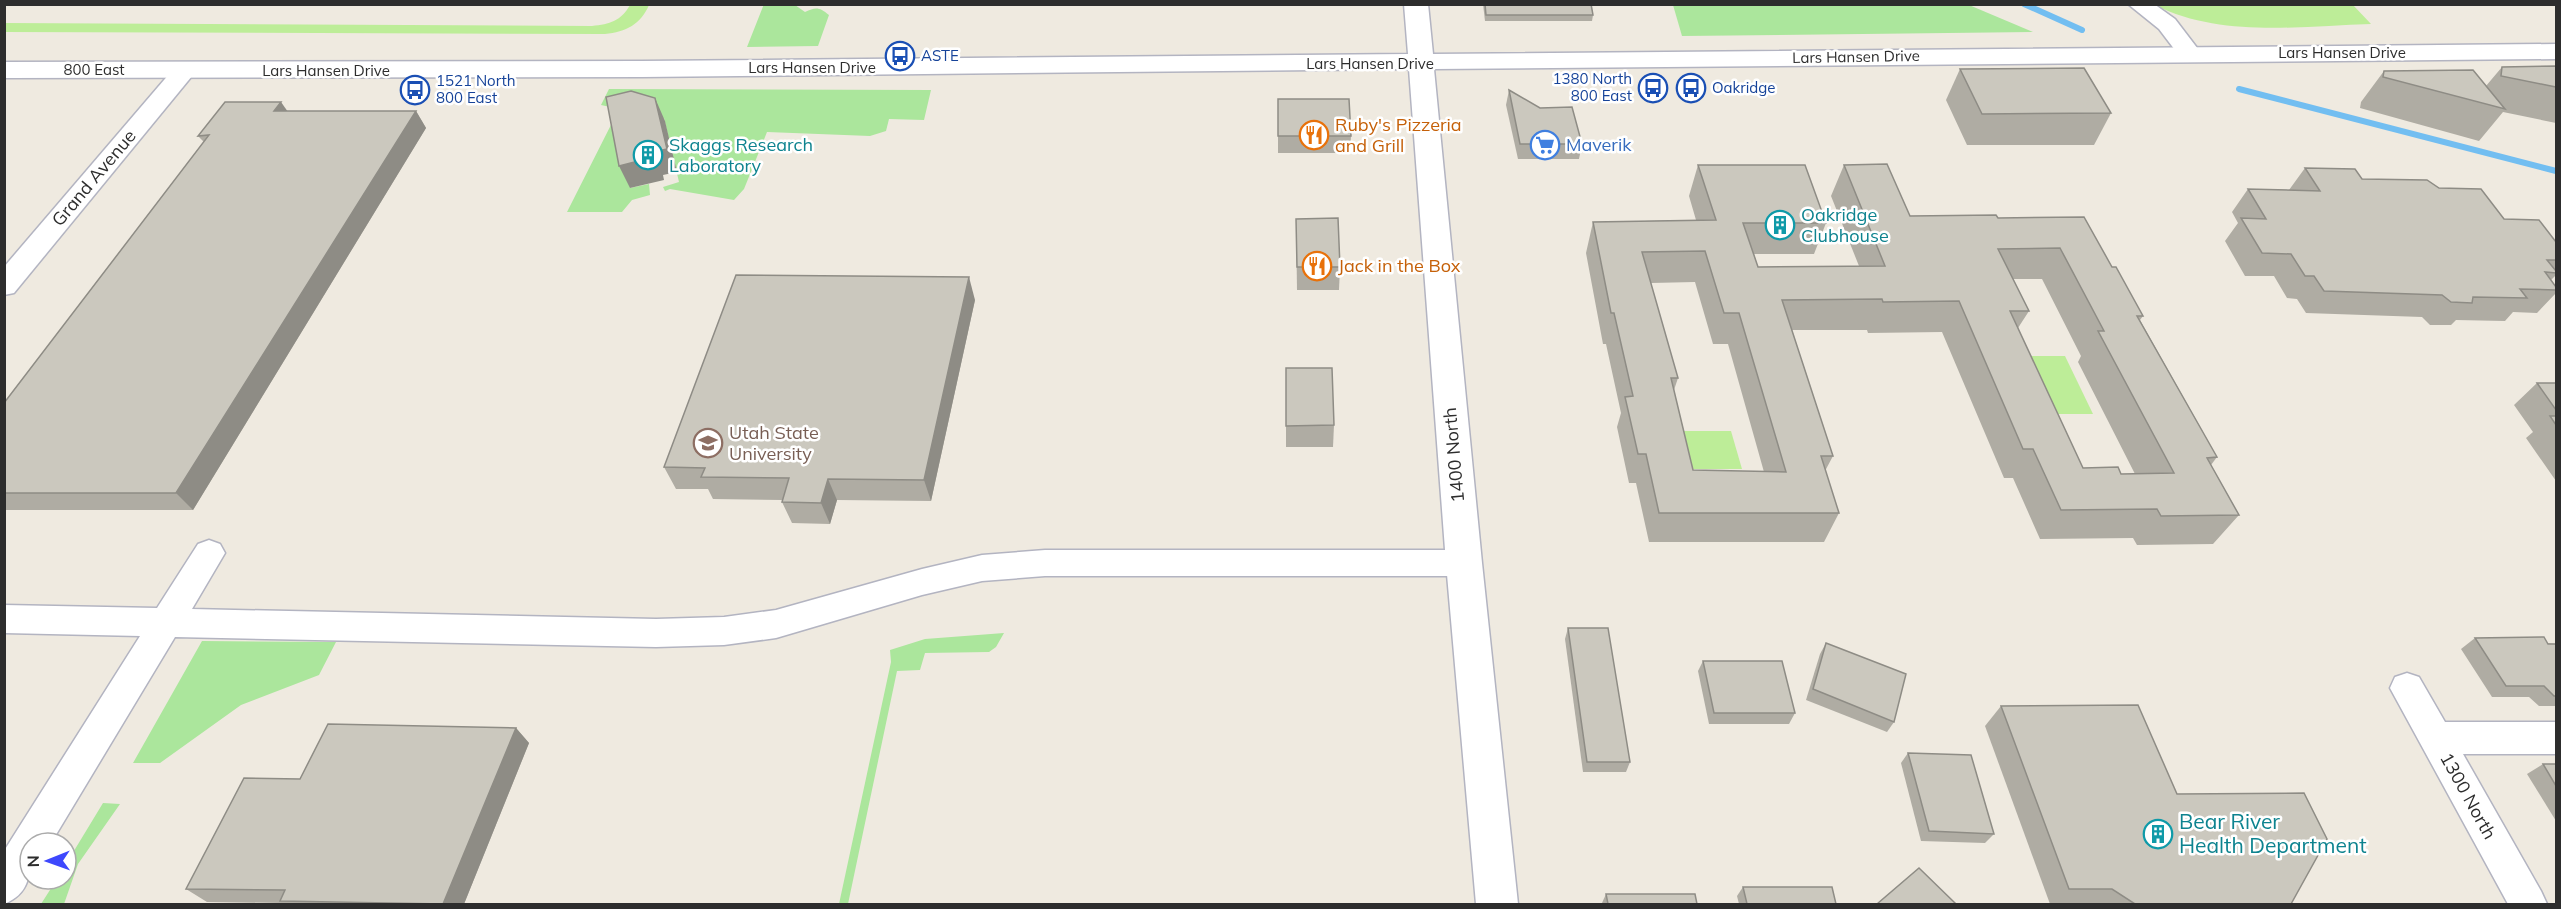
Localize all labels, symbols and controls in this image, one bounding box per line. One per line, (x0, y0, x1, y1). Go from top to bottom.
bus stop icon: ASTE (884, 40, 916, 72)
street label: Lars Hansen Drive (2278, 43, 2406, 62)
place label: ASTE (921, 46, 959, 65)
street label: Lars Hansen Drive (1792, 46, 1920, 67)
street label: Lars Hansen Drive (1306, 54, 1434, 73)
street label: Lars Hansen Drive (748, 58, 876, 77)
street label: 800 East (63, 60, 125, 79)
street label: Lars Hansen Drive (262, 61, 390, 80)
place label: 1380 North 800 East (1552, 69, 1632, 105)
place label: 1521 North 800 East (436, 71, 516, 107)
bus stop icon: 1380 North 800 East (1637, 72, 1669, 104)
bus stop icon: Oakridge (1675, 72, 1707, 104)
bus stop icon: 1521 North 800 East (399, 74, 431, 106)
place label: Oakridge (1712, 78, 1776, 97)
place label: Ruby's Pizzeria and Grill (1335, 113, 1462, 157)
restaurant icon: Ruby's Pizzeria and Grill (1298, 119, 1330, 151)
street label: Grand Avenue (47, 125, 141, 231)
supermarket icon: Maverik (1529, 129, 1561, 161)
place label: Skaggs Research Laboratory (669, 133, 813, 177)
place label: Maverik (1566, 133, 1632, 156)
building icon: Skaggs Research Laboratory (632, 139, 664, 171)
place label: Oakridge Clubhouse (1801, 203, 1889, 247)
building icon: Oakridge Clubhouse (1764, 209, 1796, 241)
restaurant icon: Jack in the Box (1301, 250, 1333, 282)
place label: Jack in the Box (1338, 254, 1461, 277)
street label: 1400 North (1438, 406, 1469, 504)
place label: Utah State University (729, 421, 819, 465)
school or university icon: Utah State University (692, 427, 724, 459)
street label: 1300 North (2435, 748, 2502, 843)
place label: Bear River Health Department (2179, 808, 2367, 858)
building icon: Bear River Health Department (2142, 818, 2174, 850)
north arrow (18, 831, 78, 891)
text: N (23, 855, 43, 867)

